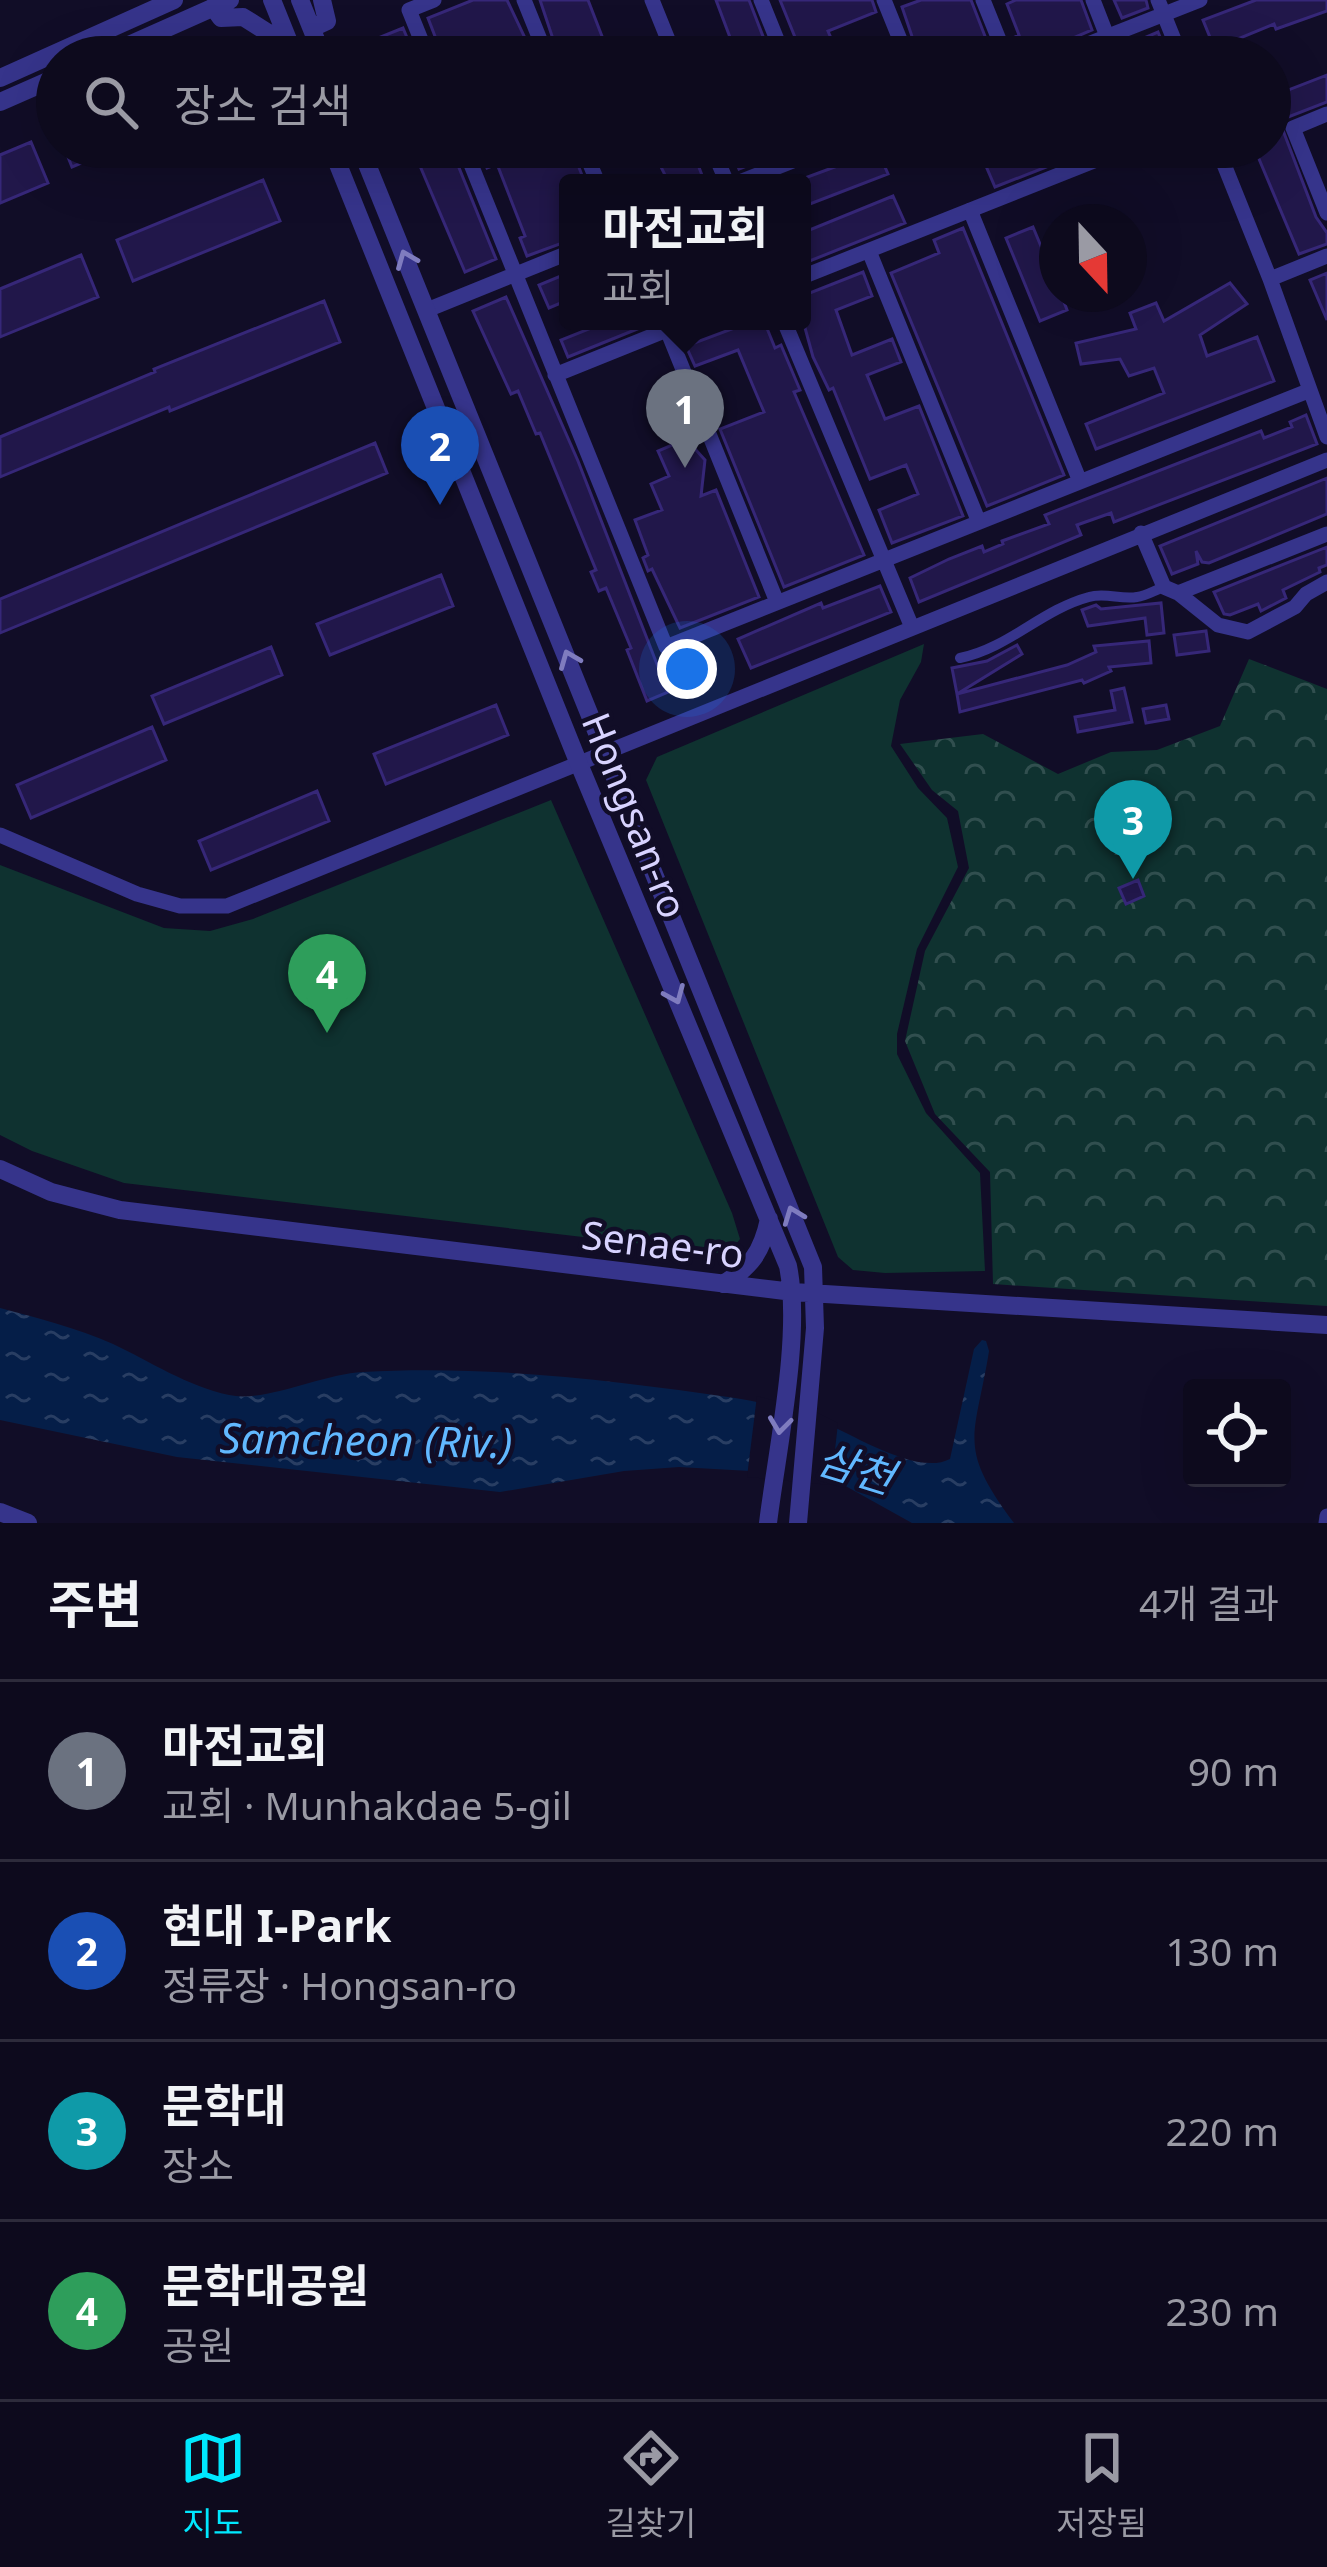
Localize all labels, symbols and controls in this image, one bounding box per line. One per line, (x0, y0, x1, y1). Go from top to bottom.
search box (36, 36, 1291, 168)
icon: search (78, 69, 144, 135)
text: 장소 검색 (174, 74, 351, 135)
popup (559, 174, 811, 330)
text: 마전교회 (602, 196, 768, 257)
north arrow (1039, 204, 1147, 312)
one-way arrow (396, 249, 420, 270)
text: 교회 (602, 260, 674, 313)
pin: 1 (646, 369, 724, 468)
pin: 2 (401, 406, 479, 505)
your location (657, 639, 717, 699)
one-way arrow (559, 649, 583, 670)
street label: Hongsan-ro (571, 705, 701, 925)
pin: 3 (1094, 780, 1172, 879)
pin: 4 (288, 934, 366, 1033)
one-way arrow (661, 983, 685, 1004)
one-way arrow (783, 1206, 807, 1227)
street label: Senae-ro (579, 1207, 747, 1279)
map controls (1183, 1379, 1291, 1487)
button: locate (1183, 1379, 1291, 1487)
water label: Samcheon (Riv.) (219, 1408, 513, 1470)
one-way arrow (767, 1415, 793, 1434)
water label: 삼천 (811, 1428, 905, 1507)
text: 주변 (48, 1568, 142, 1638)
text: 4개 결과 (1139, 1576, 1279, 1629)
text: 마전교회 (162, 1714, 328, 1775)
text: 1 (76, 1744, 98, 1797)
text: 90 m (1188, 1744, 1279, 1797)
text: 교회 · Munhakdae 5-gil (162, 1778, 572, 1831)
text: 현대 I-Park (162, 1894, 391, 1955)
text: 2 (76, 1924, 98, 1977)
text: 130 m (1165, 1924, 1279, 1977)
text: 정류장 · Hongsan-ro (162, 1958, 517, 2011)
text: 문학대 (162, 2074, 286, 2135)
text: 3 (76, 2104, 98, 2157)
text: 220 m (1165, 2104, 1279, 2157)
text: 장소 (162, 2138, 234, 2191)
text: 문학대공원 (162, 2254, 369, 2315)
text: 4 (76, 2284, 98, 2337)
text: 230 m (1165, 2284, 1279, 2337)
text: 공원 (162, 2318, 234, 2371)
tab: 지도 (180, 2425, 246, 2545)
tab: 길찾기 (605, 2425, 696, 2545)
tab: 저장됨 (1056, 2425, 1147, 2545)

